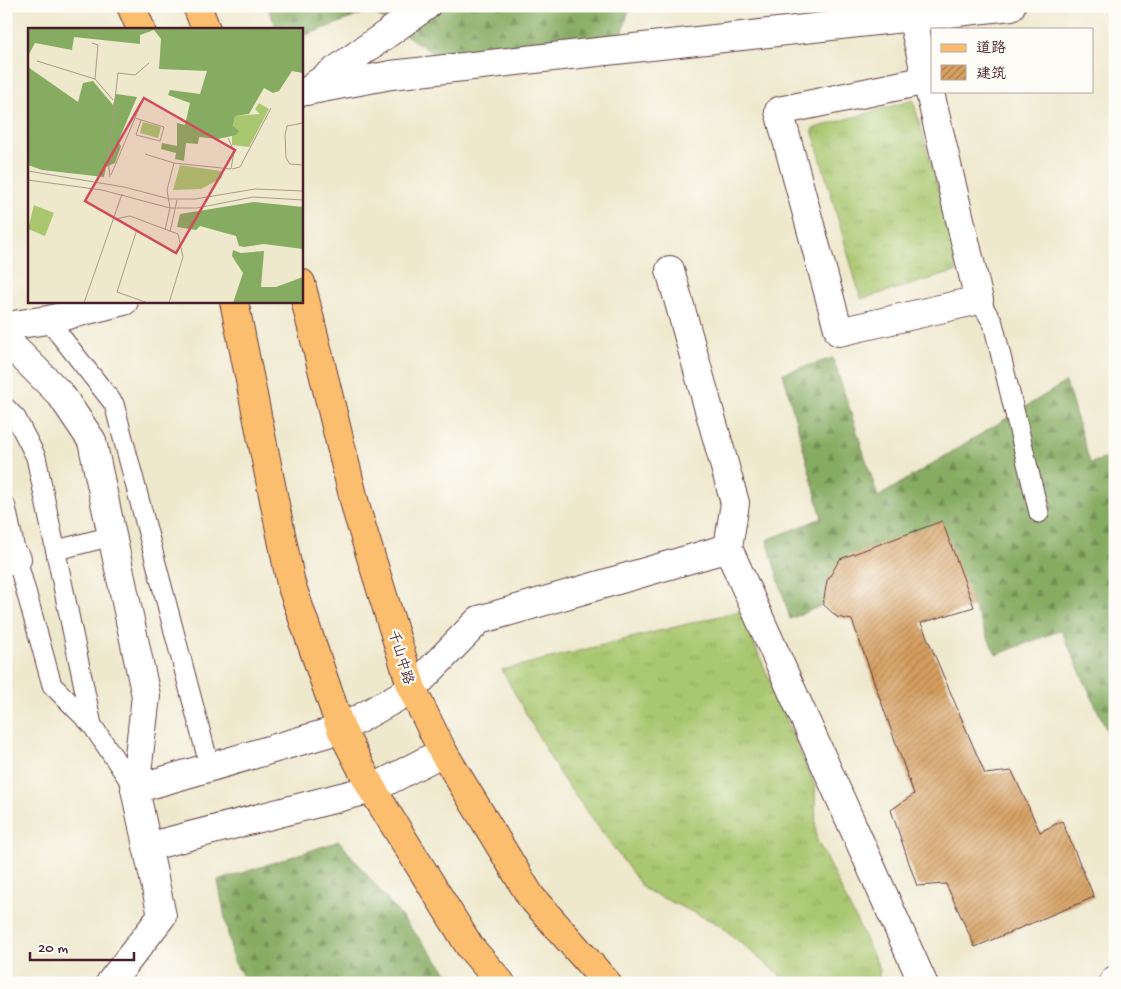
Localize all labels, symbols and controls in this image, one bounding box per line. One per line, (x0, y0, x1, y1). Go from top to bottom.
inset map (28, 28, 302, 302)
legend (931, 28, 1094, 92)
text: 道路 (976, 40, 1006, 58)
text: 建筑 (976, 66, 1006, 84)
street label: 千山中路 (383, 628, 417, 687)
scale bar (30, 929, 134, 961)
text: 20 m (38, 940, 68, 958)

